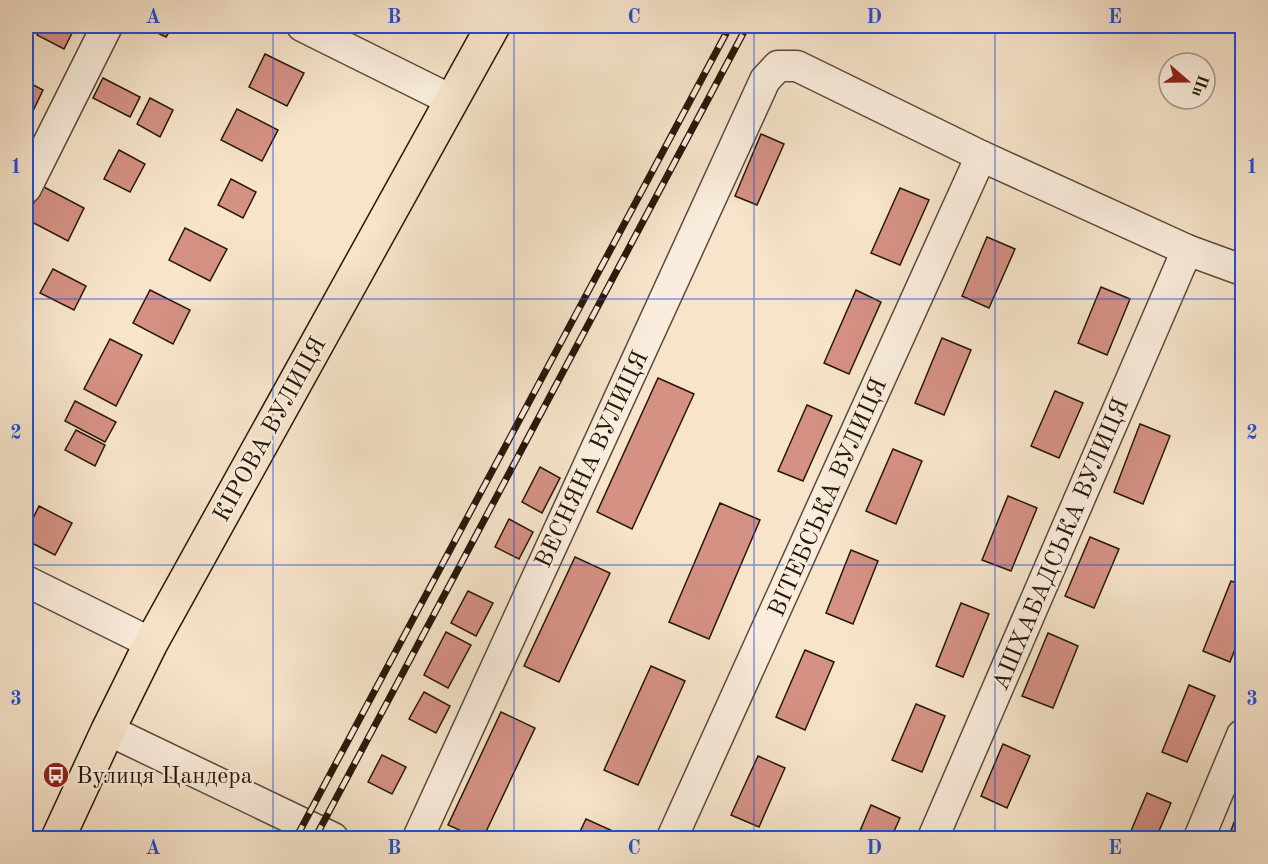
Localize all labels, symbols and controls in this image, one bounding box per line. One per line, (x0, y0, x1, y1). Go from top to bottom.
text: A (145, 8, 161, 28)
text: B (387, 8, 401, 28)
text: C (627, 8, 641, 28)
text: D (866, 8, 882, 28)
text: E (1108, 8, 1122, 28)
north arrow (1157, 51, 1217, 111)
text: Пн (1188, 72, 1211, 99)
text: 1 (10, 158, 22, 178)
text: 1 (1246, 158, 1258, 178)
street label: КІРОВА ВУЛИЦЯ (210, 334, 331, 526)
street label: ВЕСНЯНА ВУЛИЦЯ (532, 348, 654, 572)
street label: ВІТЕБСЬКА ВУЛИЦЯ (765, 375, 892, 621)
street label: АШХАБАДСЬКА ВУЛИЦЯ (989, 395, 1134, 694)
text: 2 (10, 424, 22, 444)
text: 2 (1246, 424, 1258, 444)
text: 3 (10, 690, 22, 710)
text: 3 (1246, 690, 1258, 710)
bus stop icon: Вулиця Цандера (41, 760, 71, 790)
place label: Вулиця Цандера (76, 765, 253, 789)
text: A (145, 839, 161, 859)
text: B (387, 839, 401, 859)
text: C (627, 839, 641, 859)
text: D (866, 839, 882, 859)
text: E (1108, 839, 1122, 859)

